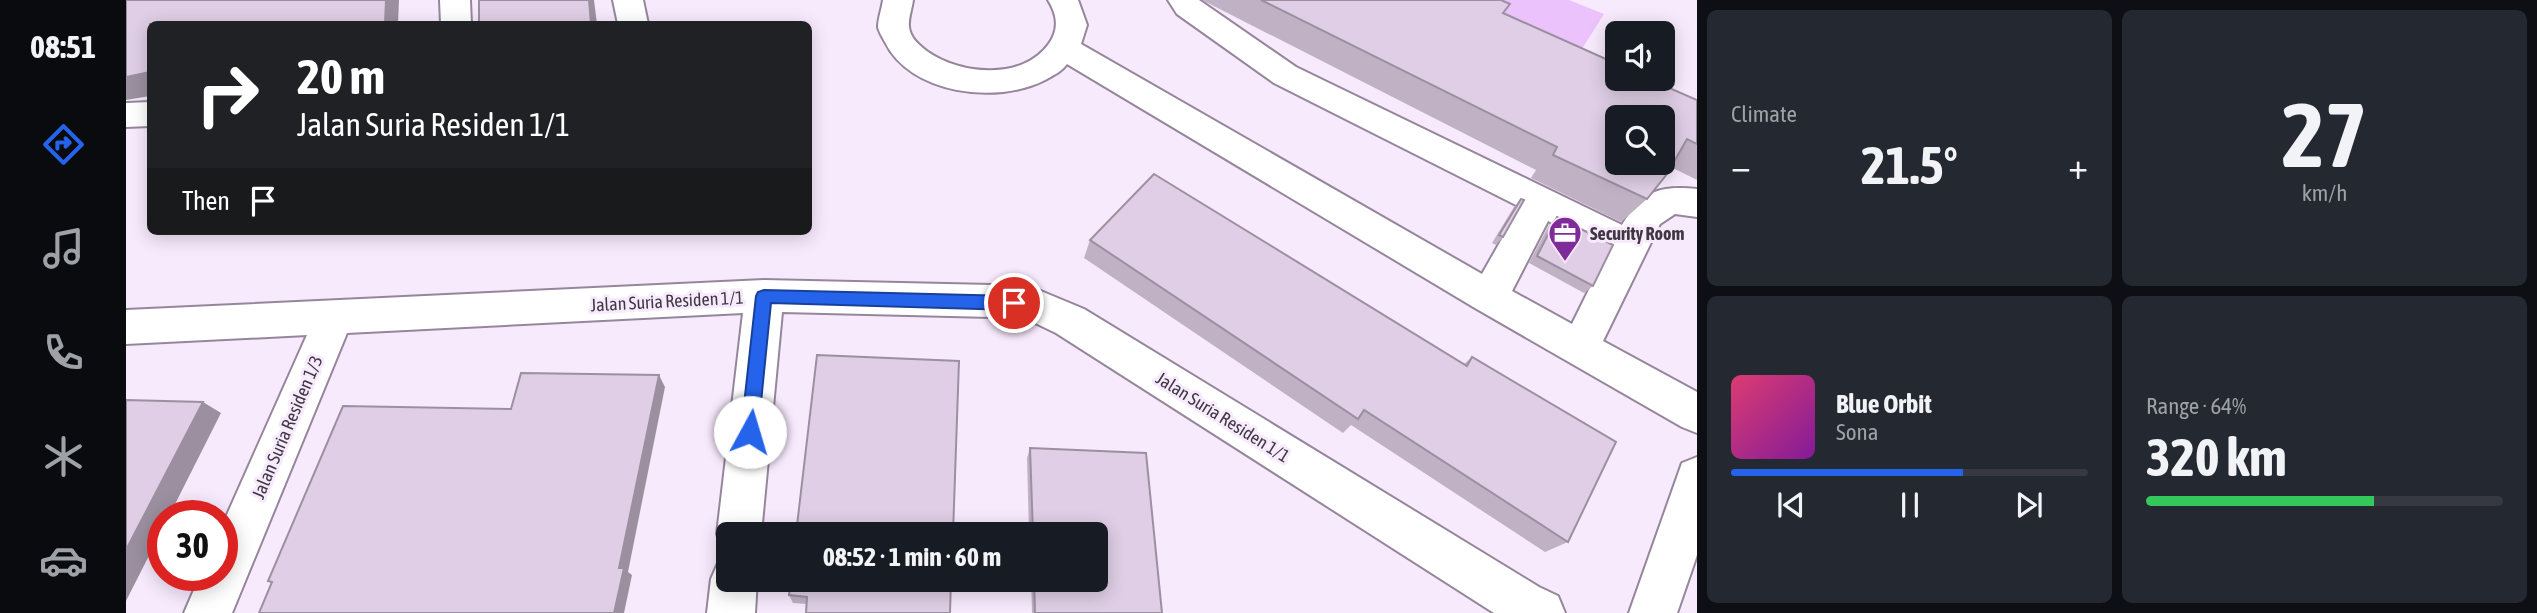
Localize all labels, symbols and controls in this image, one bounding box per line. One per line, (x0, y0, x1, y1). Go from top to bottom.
map controls (1605, 21, 1675, 175)
button: sound (1605, 21, 1675, 91)
text: 08:51 (30, 28, 96, 65)
text: 20 m (297, 48, 385, 104)
icon: right (182, 49, 273, 140)
text: 27 (2282, 82, 2367, 186)
text: Climate (1731, 101, 1797, 127)
button: search (1605, 105, 1675, 175)
text: Jalan Suria Residen 1/1 (297, 106, 570, 143)
icon: directions (39, 120, 88, 169)
text: 21.5° (1861, 135, 1958, 195)
text: − (1731, 144, 1751, 187)
text: + (2068, 144, 2088, 187)
text: km/h (2302, 180, 2347, 206)
icon: arrive (244, 182, 282, 220)
text: Then (182, 186, 230, 216)
office icon: Security Room (1546, 214, 1584, 263)
place label: Security Room (1590, 223, 1684, 244)
icon: music (39, 224, 88, 273)
pin (984, 273, 1044, 333)
icon: arrive (995, 284, 1033, 322)
street label: Jalan Suria Residen 1/1 (590, 286, 744, 316)
icon: phone (39, 328, 88, 377)
street label: Jalan Suria Residen 1/3 (247, 352, 327, 502)
street label: Jalan Suria Residen 1/1 (1152, 367, 1294, 467)
text: Blue Orbit (1836, 389, 1932, 419)
text: Range · 64% (2146, 393, 2246, 419)
position arrow (713, 395, 787, 469)
text: Sona (1836, 419, 1878, 445)
text: 320 km (2146, 427, 2287, 487)
icon: climate (39, 432, 88, 481)
icon: previous (1772, 486, 1810, 524)
icon: pause (1891, 486, 1929, 524)
icon: next (2010, 486, 2048, 524)
speed limit sign: 30 (147, 500, 238, 591)
icon: car (39, 536, 88, 585)
text: 08:52 · 1 min · 60 m (823, 542, 1001, 572)

